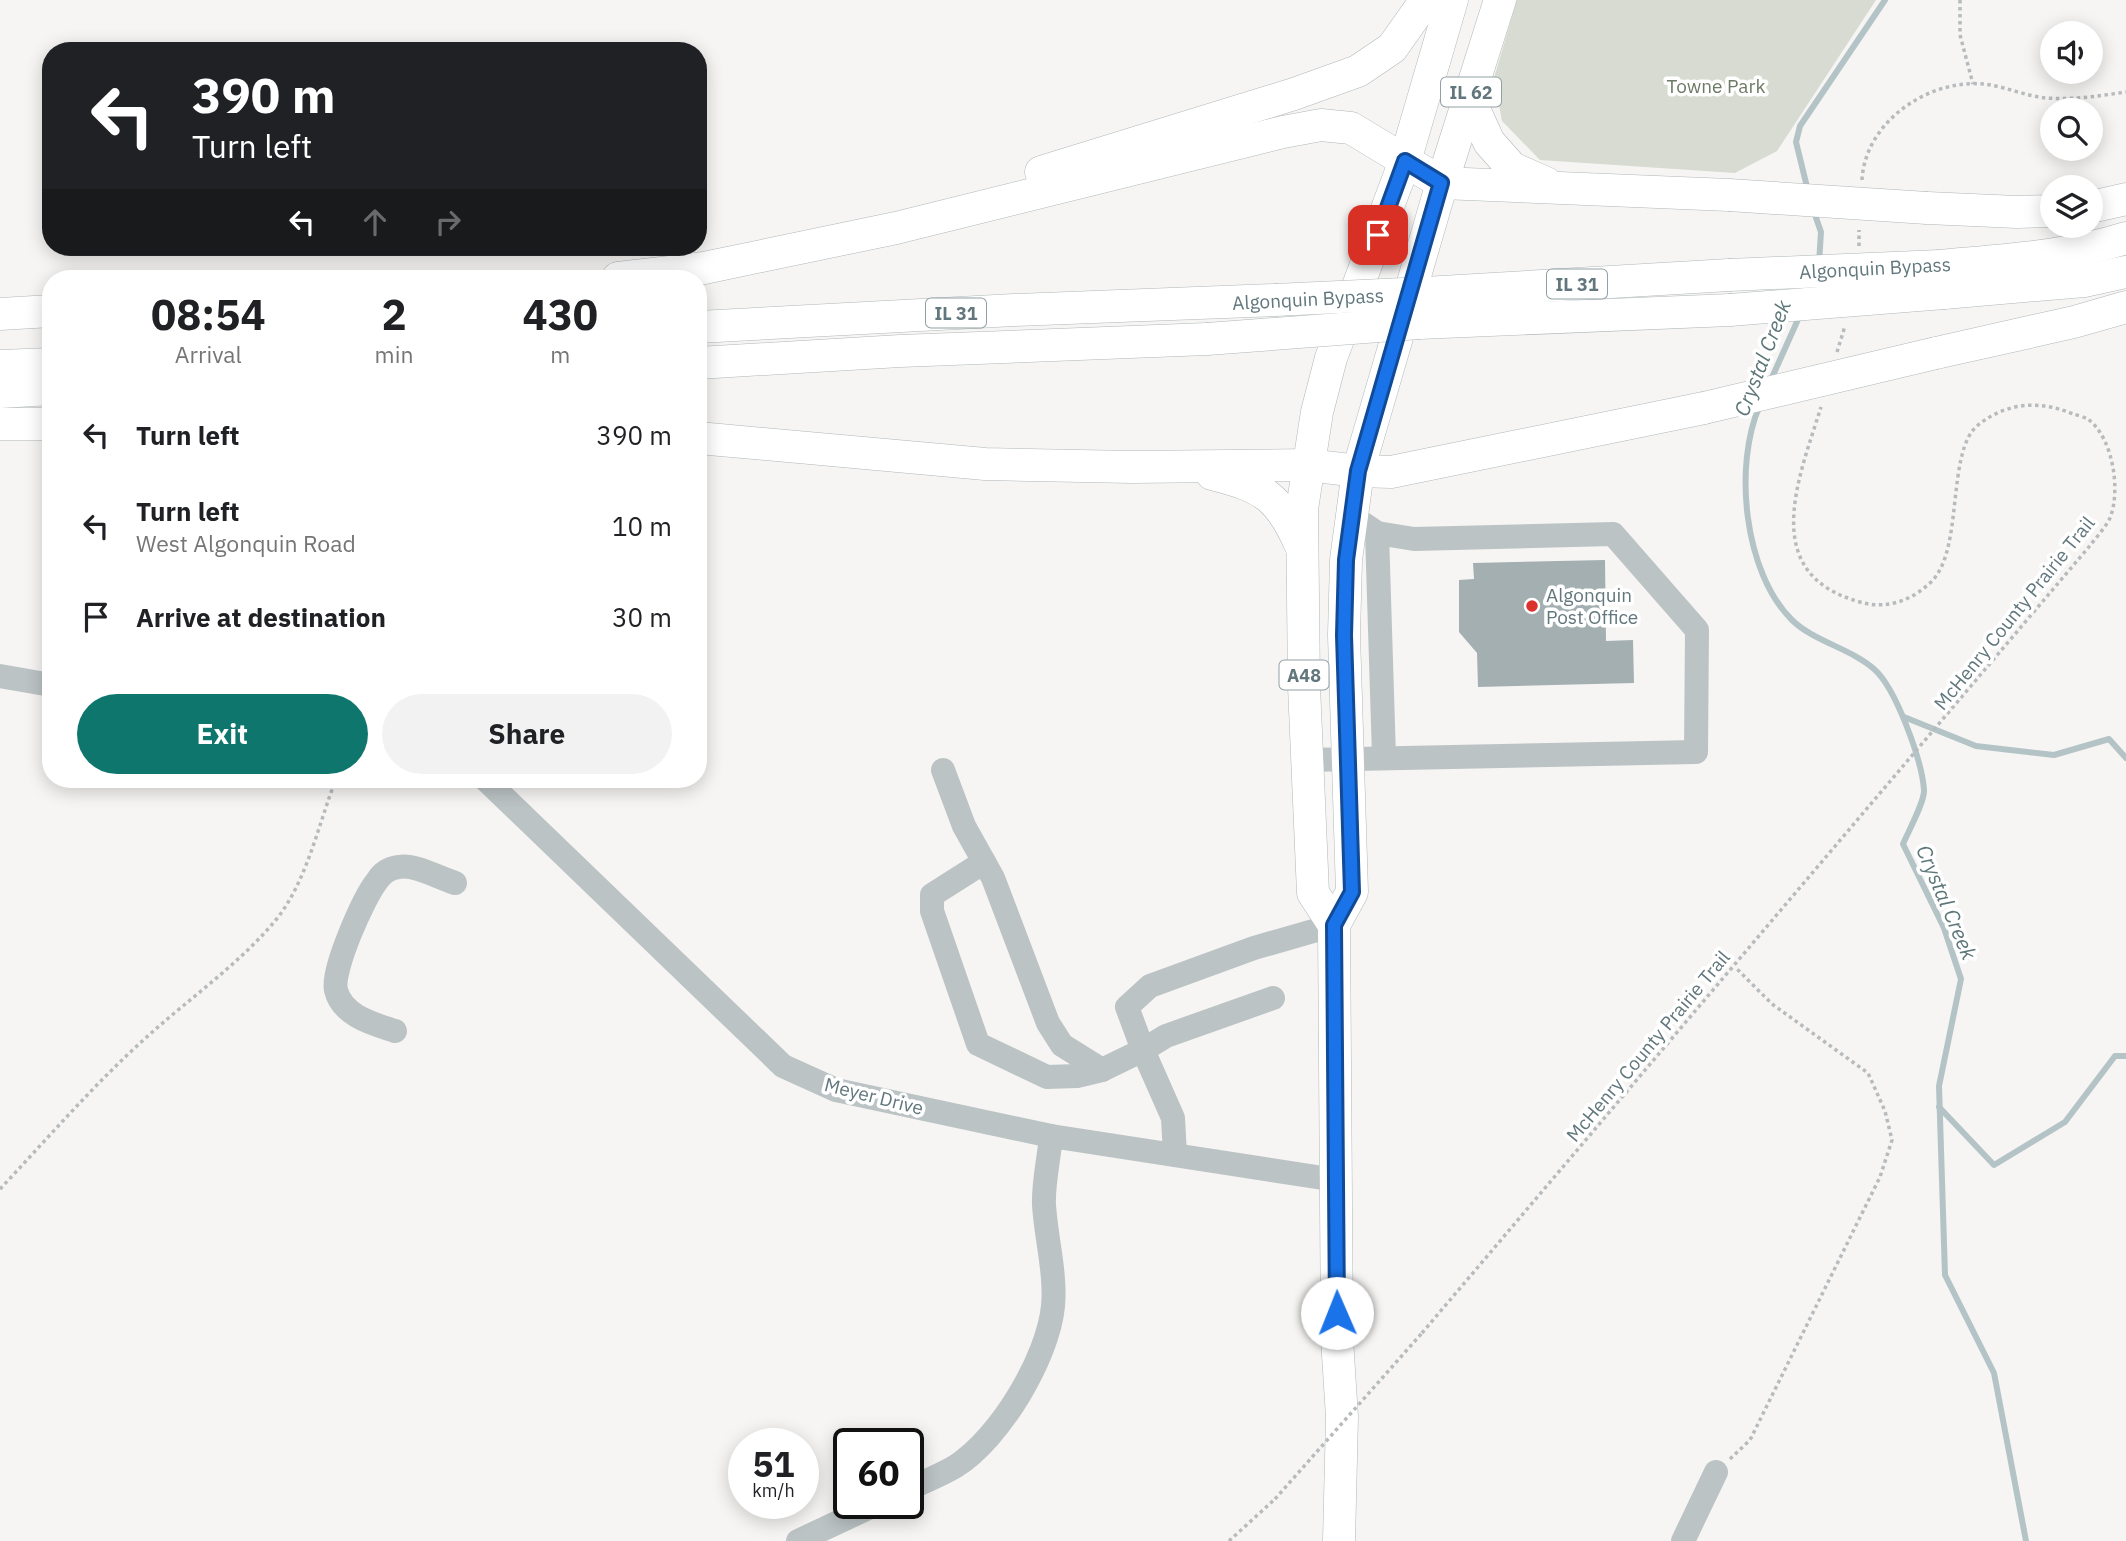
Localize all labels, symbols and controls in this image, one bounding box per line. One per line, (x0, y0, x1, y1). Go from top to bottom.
map controls (2040, 21, 2103, 238)
button: sound (2040, 21, 2103, 84)
text: 390 m (192, 63, 336, 126)
icon: left (77, 70, 168, 161)
park label: Towne Park (1667, 74, 1765, 98)
road number: IL 62 (1441, 78, 1501, 106)
button: search (2040, 98, 2103, 161)
text: Turn left (192, 125, 312, 167)
button: layers (2040, 175, 2103, 238)
icon: left (283, 203, 321, 241)
icon: ahead (356, 203, 394, 241)
icon: right (429, 203, 467, 241)
pin (1348, 205, 1408, 265)
icon: arrive (1359, 216, 1397, 254)
street label: Algonquin Bypass (1799, 252, 1951, 284)
road number: IL 31 (1547, 270, 1607, 298)
street label: Algonquin Bypass (1232, 283, 1384, 315)
text: 08:54 (151, 287, 266, 342)
text: 2 (381, 287, 407, 342)
text: 430 (522, 287, 598, 342)
water label: Crystal Creek (1727, 295, 1797, 420)
road number: IL 31 (926, 298, 986, 328)
text: Arrival (175, 339, 242, 369)
text: min (375, 339, 413, 369)
text: m (550, 339, 570, 369)
icon: left (77, 416, 115, 454)
text: Turn left (136, 418, 239, 452)
text: 390 m (596, 418, 672, 452)
text: Turn left (136, 494, 239, 528)
icon: left (77, 507, 115, 545)
text: 10 m (612, 509, 672, 543)
street label: McHenry County Prairie Trail (1928, 511, 2100, 715)
text: West Algonquin Road (136, 528, 356, 558)
place label: Algonquin Post Office (1546, 583, 1638, 629)
icon: arrive (77, 598, 115, 636)
marker: Algonquin Post Office (1524, 598, 1540, 614)
text: Arrive at destination (136, 600, 386, 634)
text: 30 m (612, 600, 672, 634)
road number: A48 (1280, 660, 1328, 690)
button: Exit (77, 694, 368, 774)
button: Share (382, 694, 672, 774)
water label: Crystal Creek (1910, 840, 1984, 965)
street label: McHenry County Prairie Trail (1561, 946, 1735, 1146)
street label: Meyer Drive (822, 1072, 926, 1120)
position arrow (1300, 1276, 1374, 1350)
speed limit sign: 60 (833, 1428, 924, 1519)
text: 51 (752, 1441, 795, 1487)
text: km/h (752, 1479, 795, 1502)

